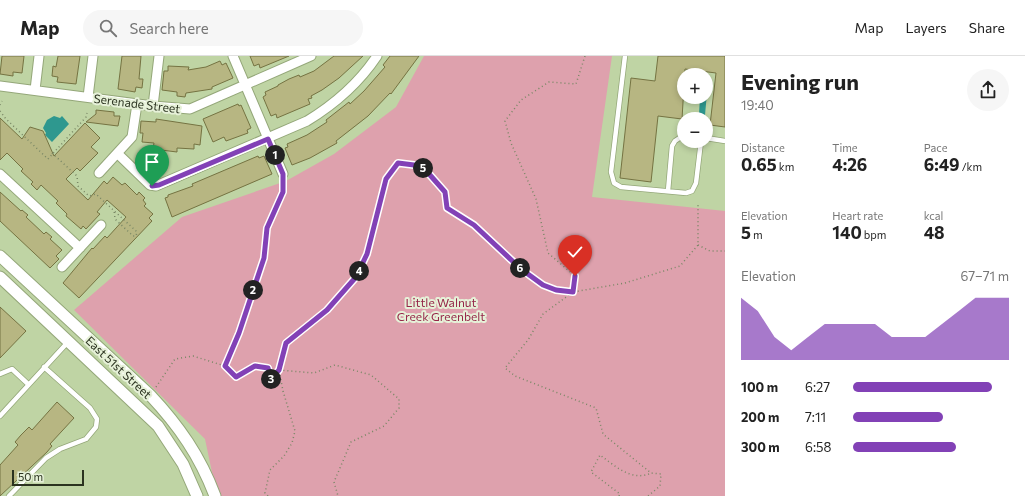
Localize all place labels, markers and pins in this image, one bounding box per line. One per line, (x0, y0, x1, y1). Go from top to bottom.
pin (135, 145, 169, 186)
pin: 1 (265, 145, 285, 165)
pin: 5 (413, 158, 433, 178)
pin (558, 235, 592, 276)
pin: 6 (510, 258, 530, 278)
pin: 4 (349, 261, 369, 281)
pin: 2 (243, 280, 263, 300)
pin: 3 (261, 369, 281, 389)

